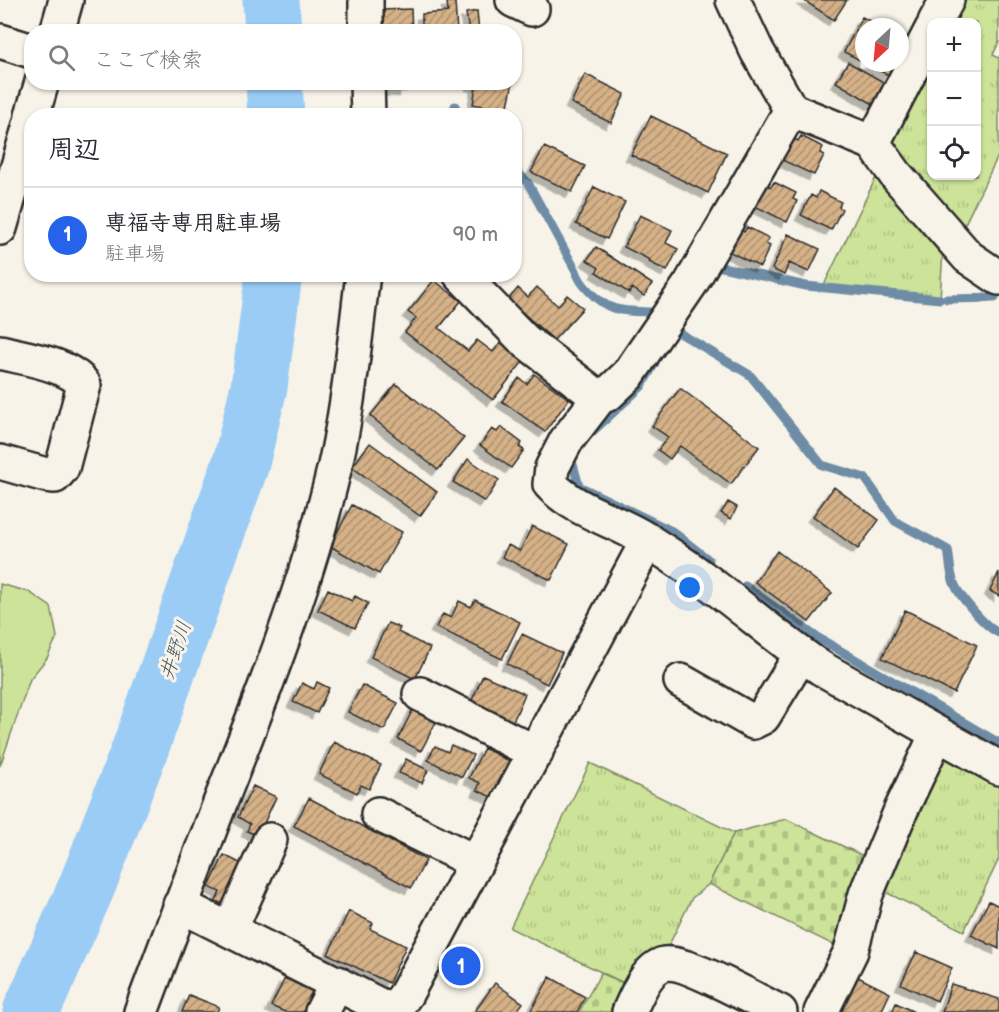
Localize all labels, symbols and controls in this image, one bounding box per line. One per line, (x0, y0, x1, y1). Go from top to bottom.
north arrow (855, 18, 909, 72)
map controls (927, 18, 981, 180)
button: + (927, 18, 981, 72)
search box (24, 24, 522, 90)
icon: search (45, 41, 78, 74)
text: ここで検索 (93, 47, 203, 74)
button: − (927, 72, 981, 126)
button: locate (927, 126, 981, 180)
text: 周辺 (48, 135, 100, 166)
text: 専福寺専用駐車場 (105, 210, 281, 237)
text: 1 (63, 223, 72, 247)
text: 90 m (453, 223, 498, 247)
text: 駐車場 (105, 242, 165, 266)
your location (675, 573, 704, 602)
water label: 井野川 (155, 618, 197, 683)
pin: 1 (442, 944, 480, 988)

